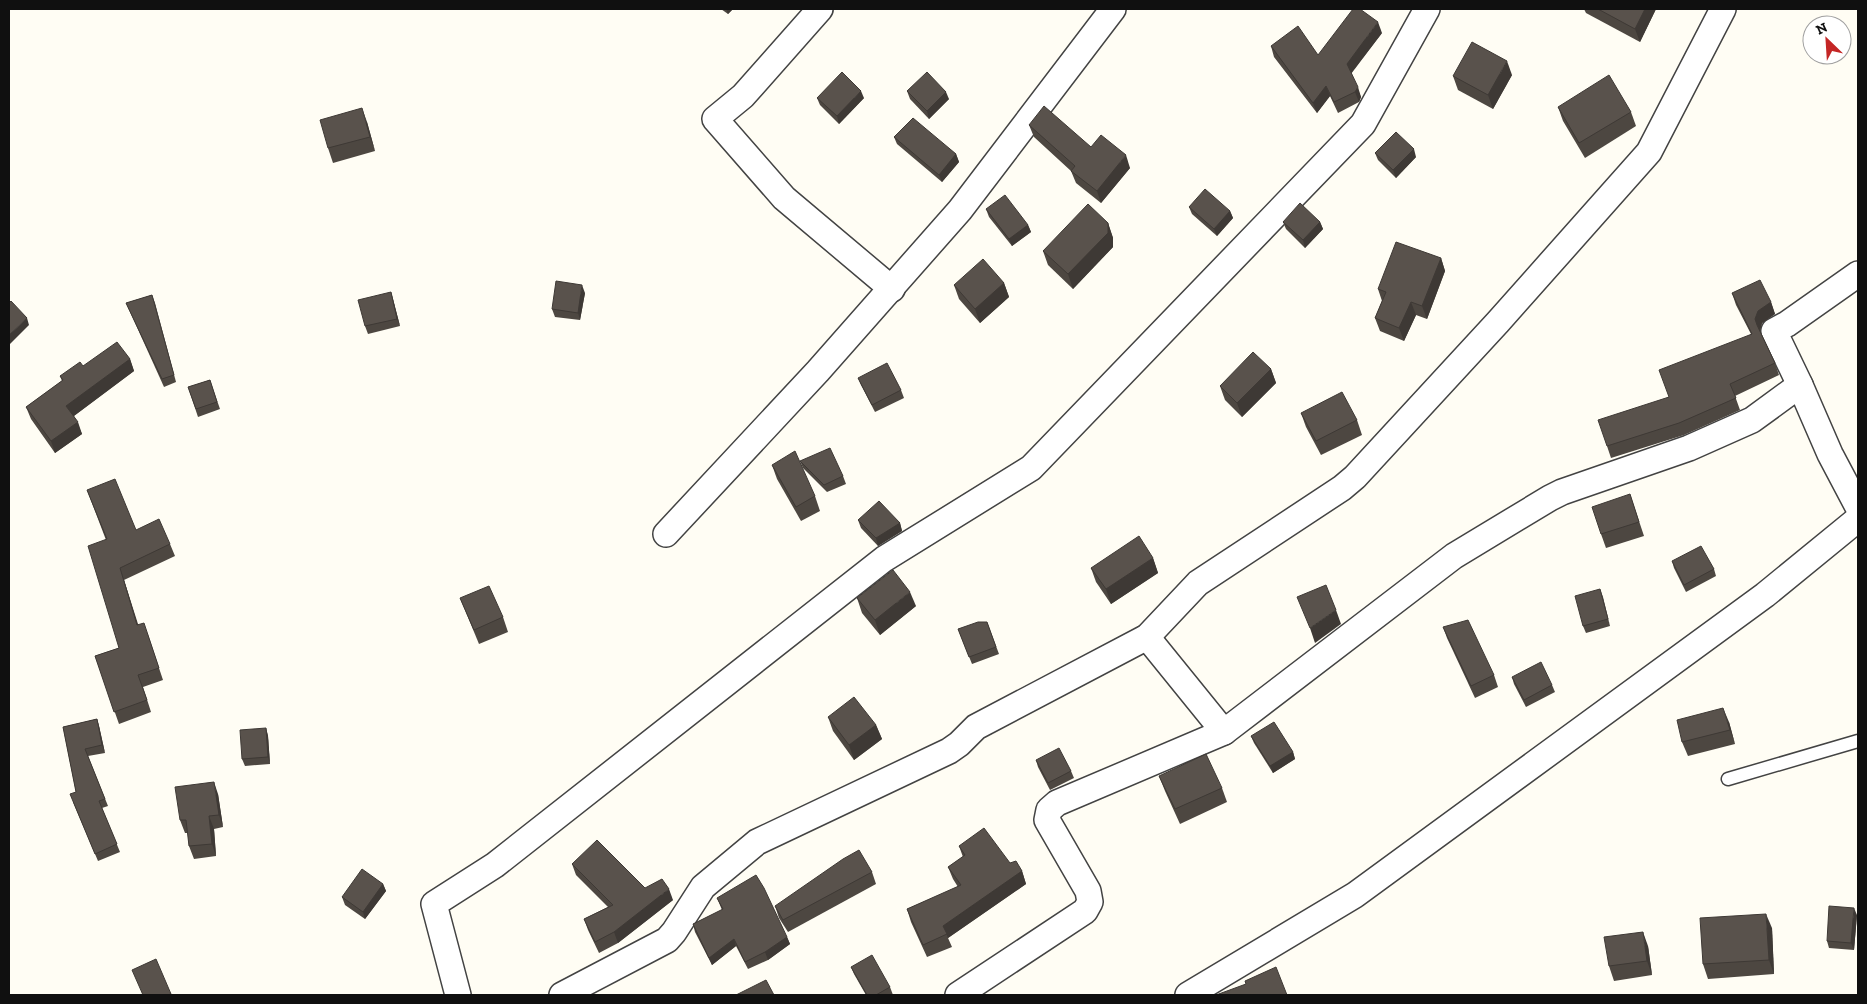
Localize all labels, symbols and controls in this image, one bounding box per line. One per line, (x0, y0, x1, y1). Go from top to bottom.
north arrow (1802, 15, 1852, 65)
text: N (1813, 19, 1830, 39)

